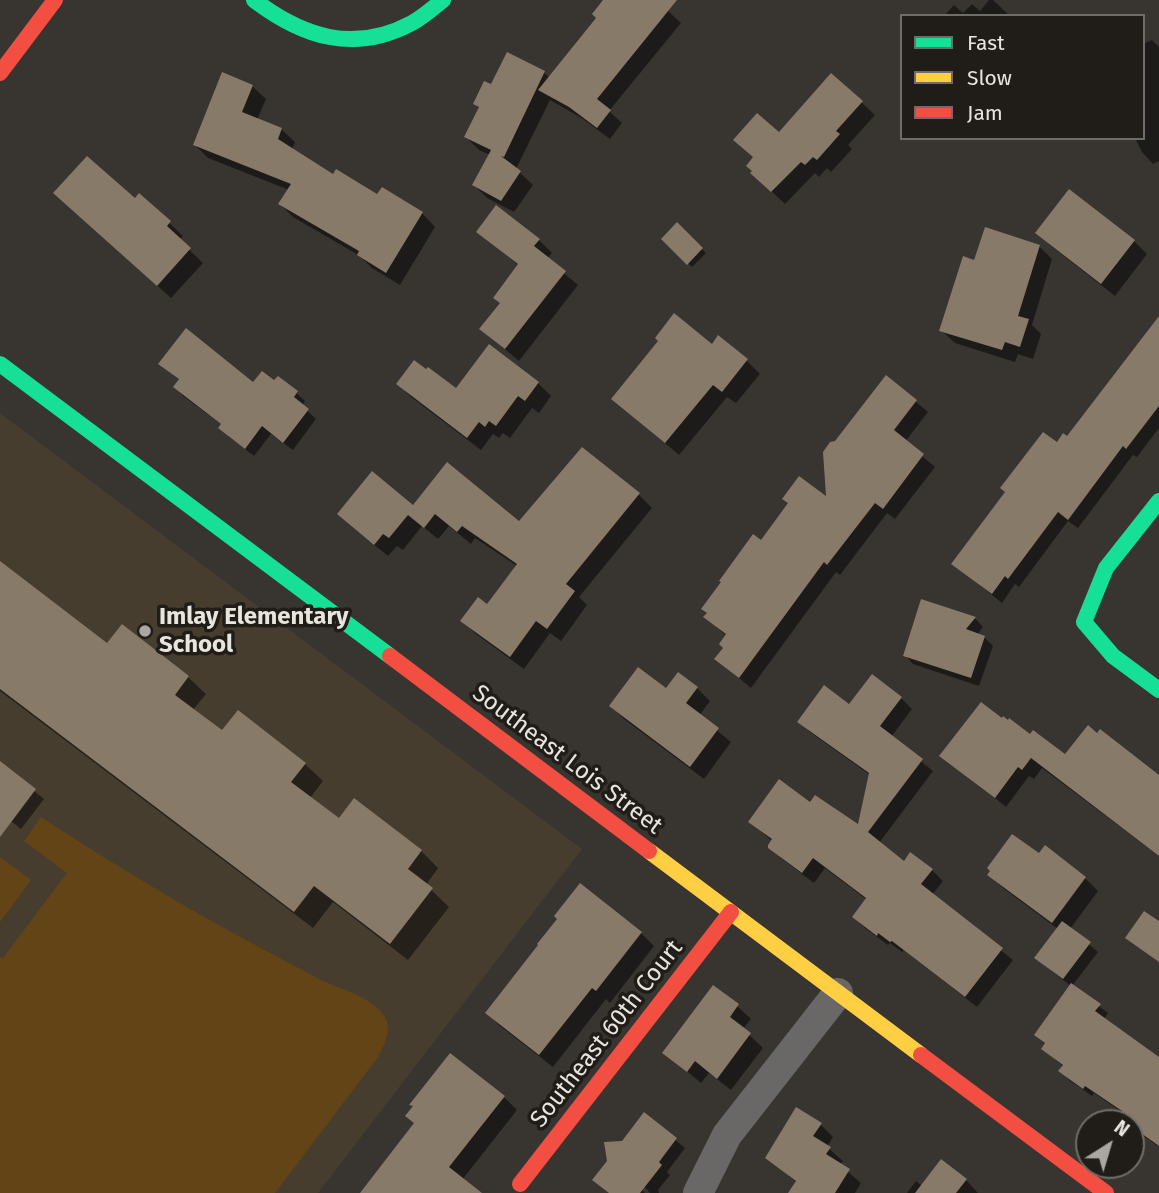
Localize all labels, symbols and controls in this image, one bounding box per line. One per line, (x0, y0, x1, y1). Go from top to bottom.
legend (900, 14, 1145, 140)
text: Fast (967, 30, 1005, 56)
text: Slow (967, 65, 1012, 91)
text: Jam (967, 100, 1003, 126)
place label: Imlay Elementary School (159, 603, 348, 659)
marker: Imlay Elementary School (137, 623, 153, 639)
street label: Southeast Lois Street (466, 679, 668, 841)
street label: Southeast 60th Court (525, 935, 689, 1133)
north arrow (1075, 1109, 1145, 1179)
text: N (1110, 1115, 1134, 1141)

